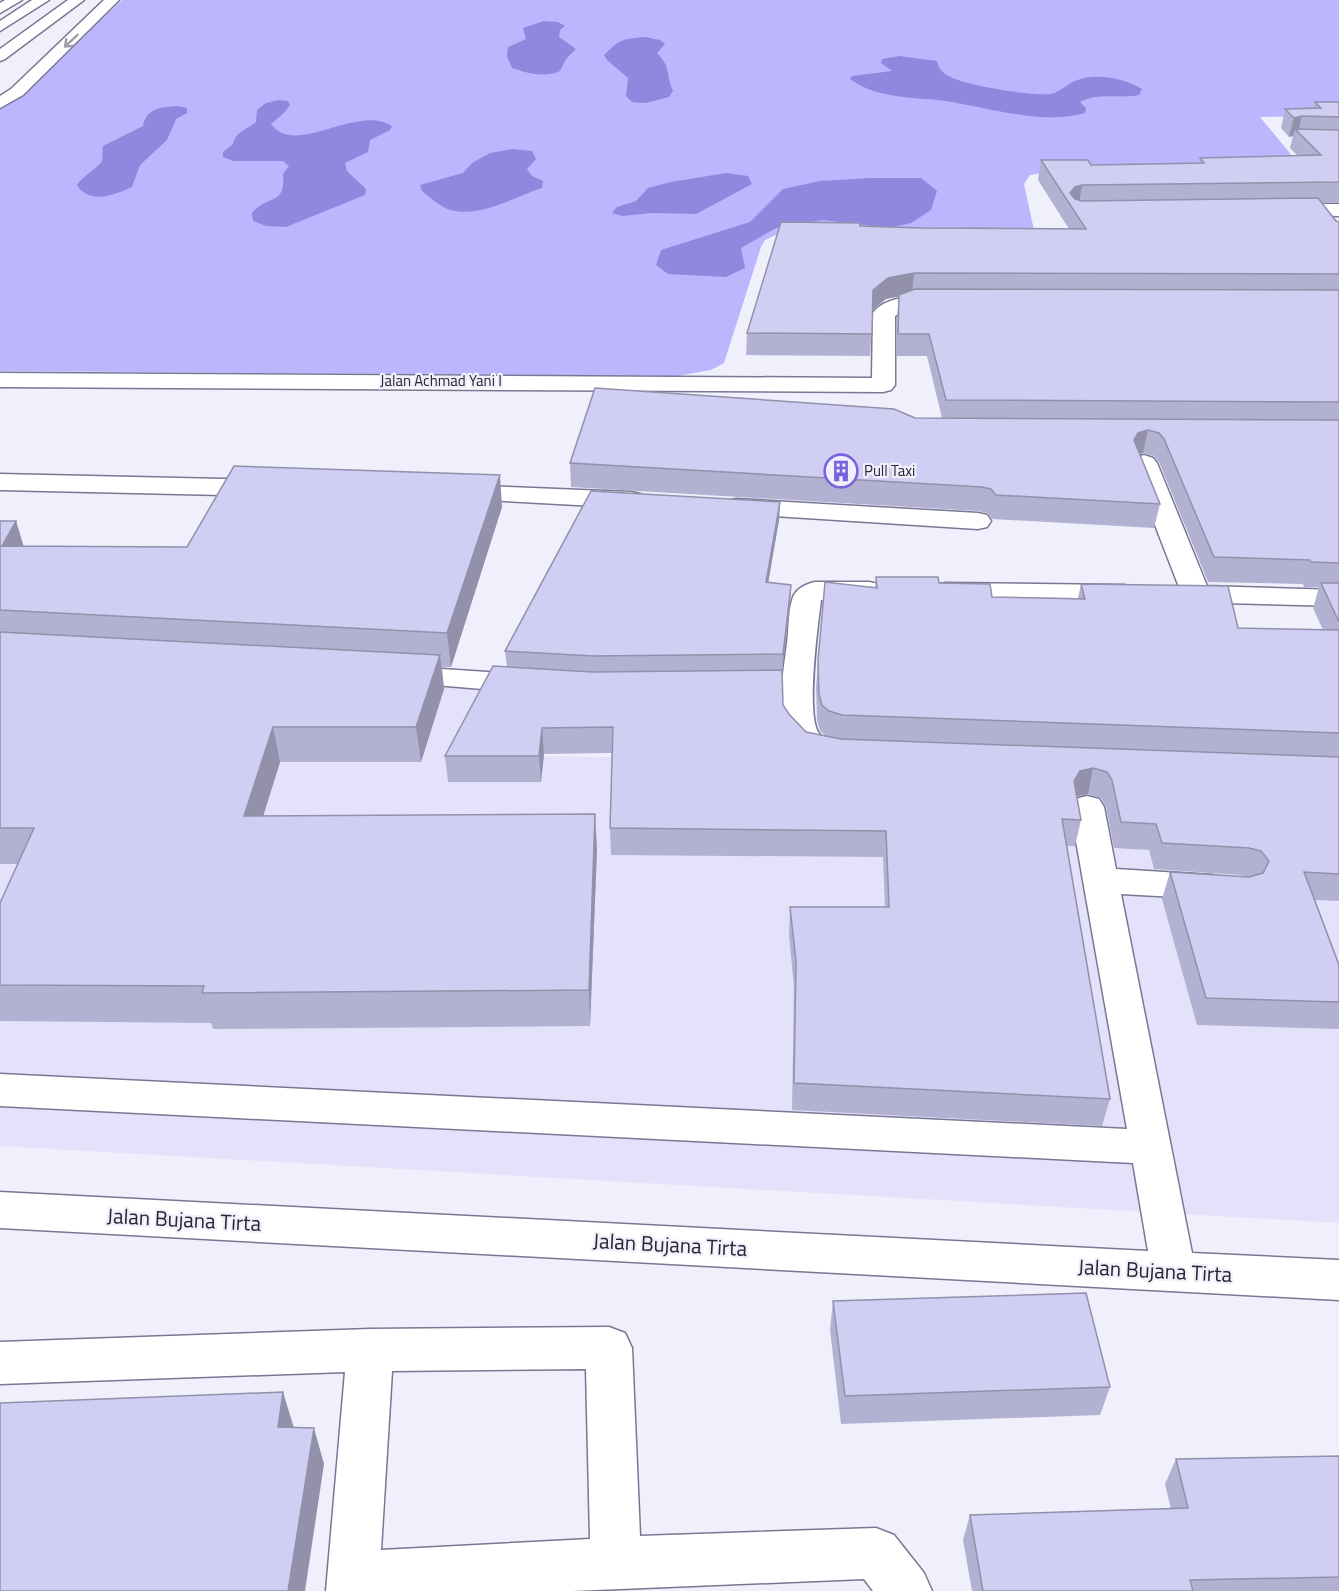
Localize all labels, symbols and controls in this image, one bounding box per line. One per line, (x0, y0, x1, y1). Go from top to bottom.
one-way arrow (63, 34, 78, 48)
street label: Jalan Achmad Yani I (380, 369, 502, 392)
building icon: Pull Taxi (823, 453, 859, 489)
place label: Pull Taxi (864, 459, 915, 482)
street label: Jalan Bujana Tirta (106, 1199, 262, 1239)
street label: Jalan Bujana Tirta (592, 1224, 748, 1264)
street label: Jalan Bujana Tirta (1077, 1250, 1233, 1290)

